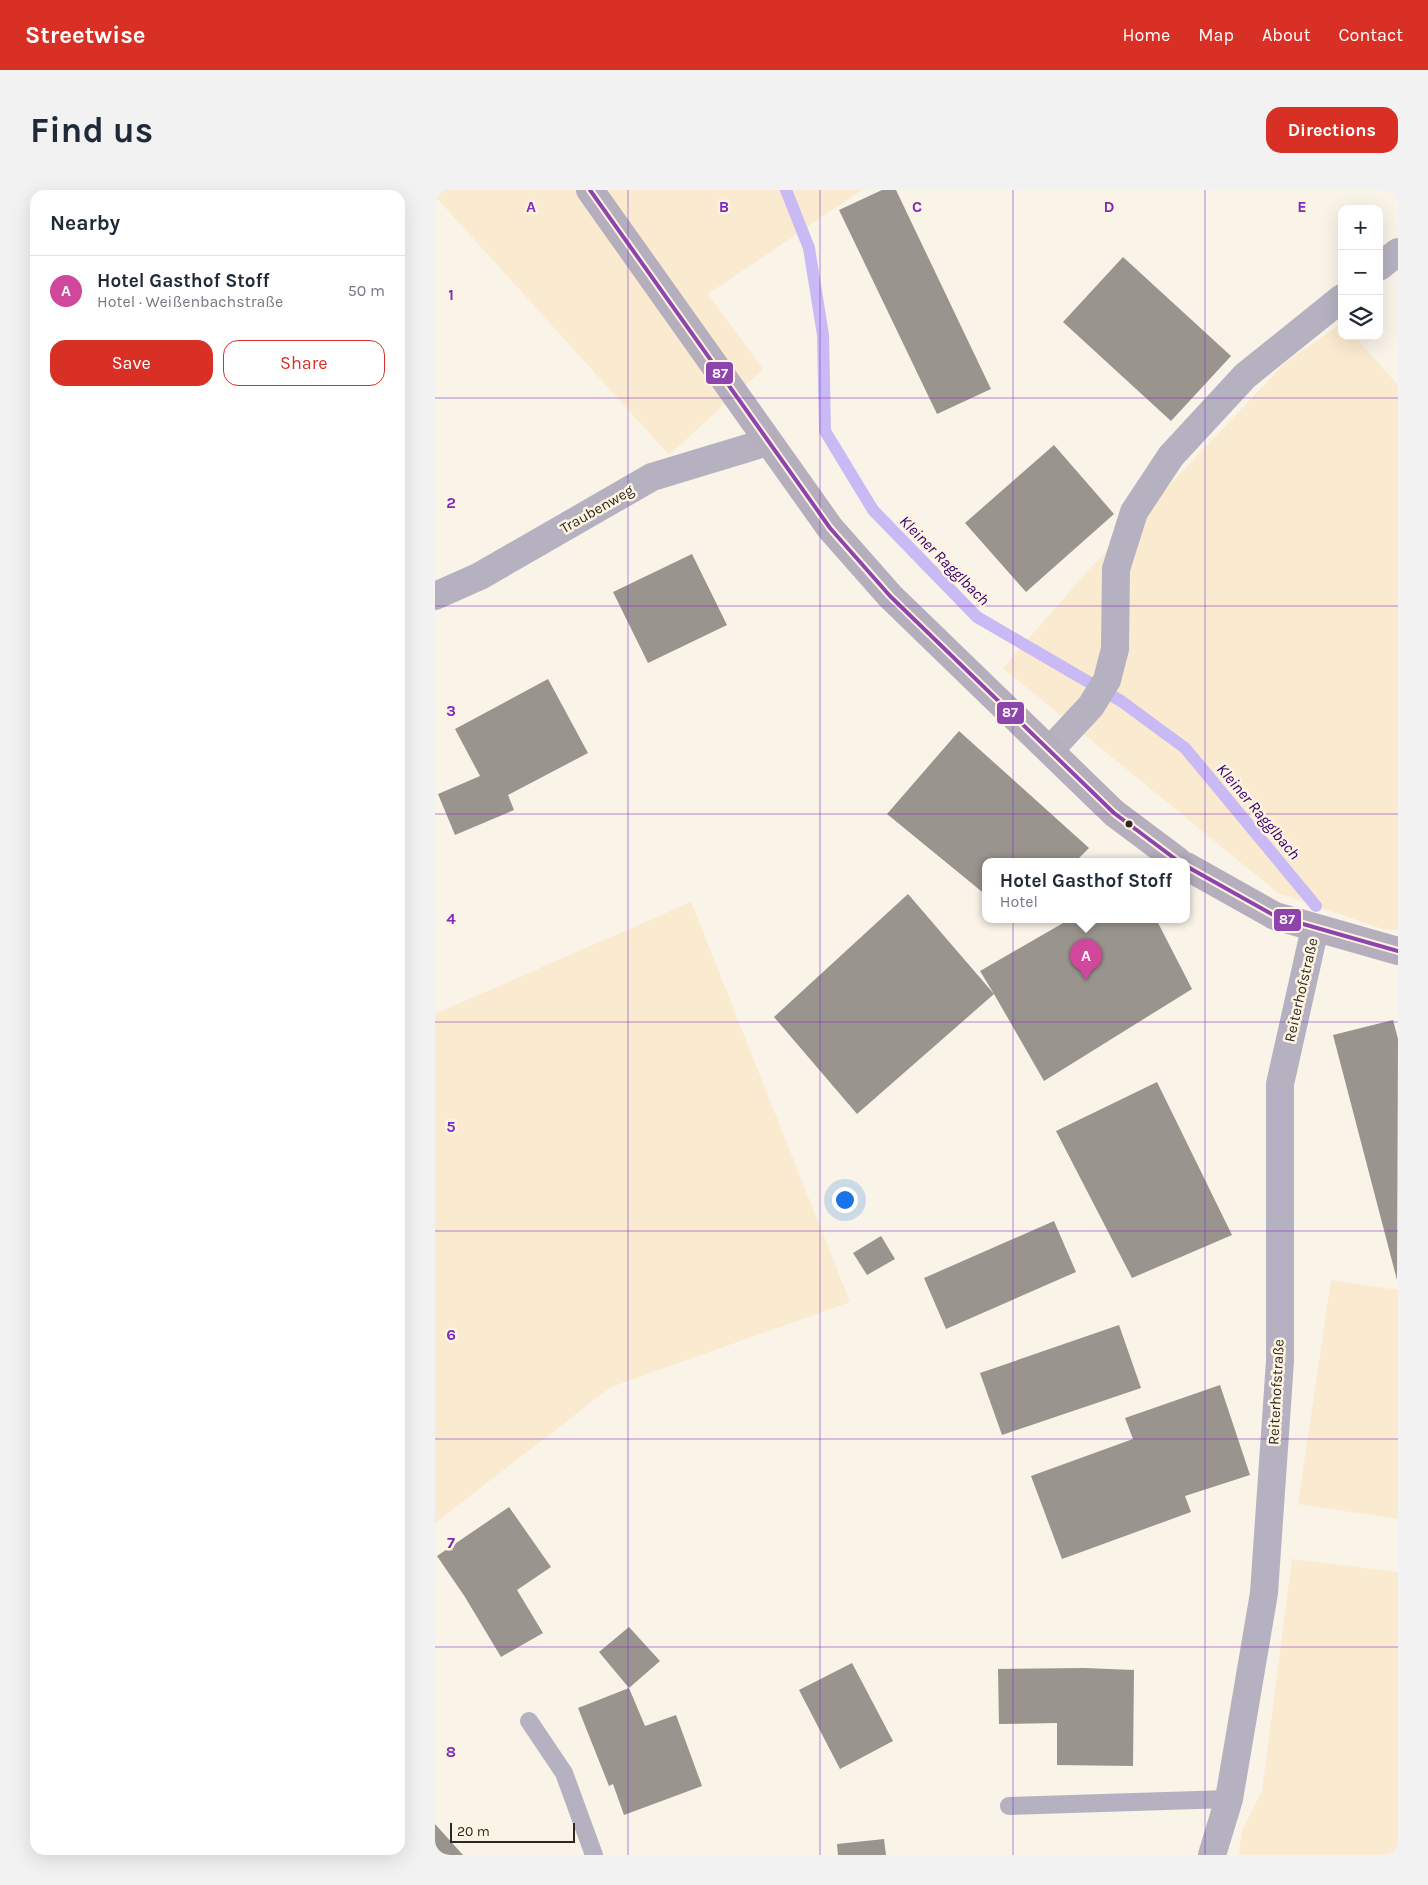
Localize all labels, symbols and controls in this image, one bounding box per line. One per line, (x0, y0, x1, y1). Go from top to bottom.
text: Streetwise (25, 21, 146, 49)
text: Home (1122, 24, 1170, 46)
text: Map (1198, 24, 1234, 46)
text: About (1262, 24, 1311, 46)
text: Contact (1339, 24, 1403, 46)
button: Directions (1266, 107, 1398, 153)
text: Find us (30, 110, 153, 151)
text: A (526, 197, 536, 216)
text: B (719, 197, 729, 216)
text: C (912, 197, 922, 216)
text: D (1104, 197, 1115, 216)
text: E (1297, 197, 1307, 216)
map controls (1338, 205, 1383, 340)
button: + (1338, 205, 1383, 250)
text: Nearby (50, 211, 120, 235)
button: − (1338, 250, 1383, 295)
text: Hotel Gasthof Stoff (97, 270, 270, 292)
text: A (61, 281, 71, 300)
text: 50 m (348, 281, 385, 300)
text: 1 (448, 285, 454, 304)
text: Hotel · Weißenbachstraße (97, 292, 283, 311)
button: layers (1338, 295, 1383, 340)
button: Save (50, 340, 213, 386)
button: Share (223, 340, 385, 386)
line badge: 87 (705, 361, 734, 385)
text: 87 (712, 365, 728, 382)
street label: Traubenweg (557, 480, 637, 537)
text: 2 (446, 493, 456, 512)
water label: Kleiner Ragglbach (896, 511, 994, 609)
text: 3 (446, 701, 456, 720)
line badge: 87 (996, 701, 1025, 725)
text: 87 (1002, 704, 1018, 721)
water label: Kleiner Ragglbach (1213, 760, 1304, 863)
unlabelled marker (1124, 819, 1134, 829)
popup (982, 858, 1190, 923)
text: Hotel Gasthof Stoff (1000, 870, 1172, 892)
text: Hotel (1000, 892, 1038, 911)
line badge: 87 (1273, 908, 1302, 932)
text: 4 (446, 909, 456, 928)
text: 87 (1279, 911, 1295, 928)
street label: Reiterhofstraße (1280, 936, 1322, 1044)
pin: A (1070, 939, 1102, 980)
text: 5 (446, 1117, 456, 1136)
your location (832, 1187, 858, 1213)
text: 6 (446, 1325, 456, 1344)
street label: Reiterhofstraße (1264, 1338, 1288, 1446)
text: 7 (447, 1533, 455, 1552)
text: 8 (446, 1742, 456, 1761)
scale bar (450, 1820, 575, 1843)
text: 20 m (457, 1823, 490, 1840)

